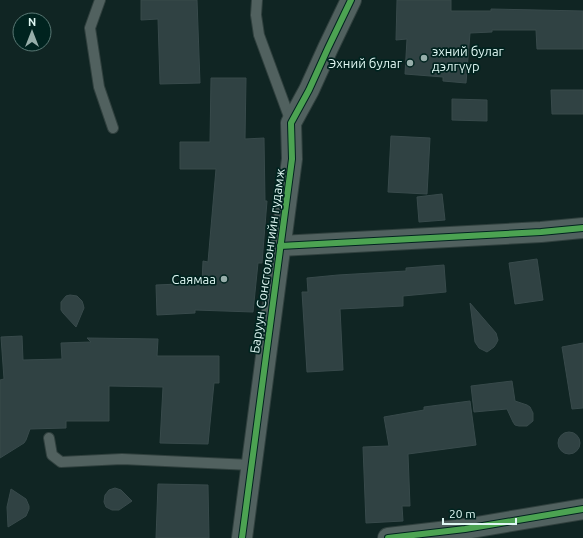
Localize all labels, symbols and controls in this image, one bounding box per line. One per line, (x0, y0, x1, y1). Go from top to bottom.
north arrow (12, 12, 52, 52)
text: N (28, 16, 36, 28)
place label: эхний булаг дэлгүүр (432, 44, 505, 73)
marker: эхний булаг дэлгүүр (419, 53, 429, 63)
place label: Эхний булаг (328, 56, 403, 70)
marker: Эхний булаг (405, 58, 415, 68)
street label: Баруун Сонсголонгийн гудамж (247, 167, 287, 354)
place label: Саямаа (172, 272, 216, 286)
marker: Саямаа (219, 274, 229, 284)
scale bar (443, 500, 516, 526)
text: 20 m (449, 507, 476, 520)

